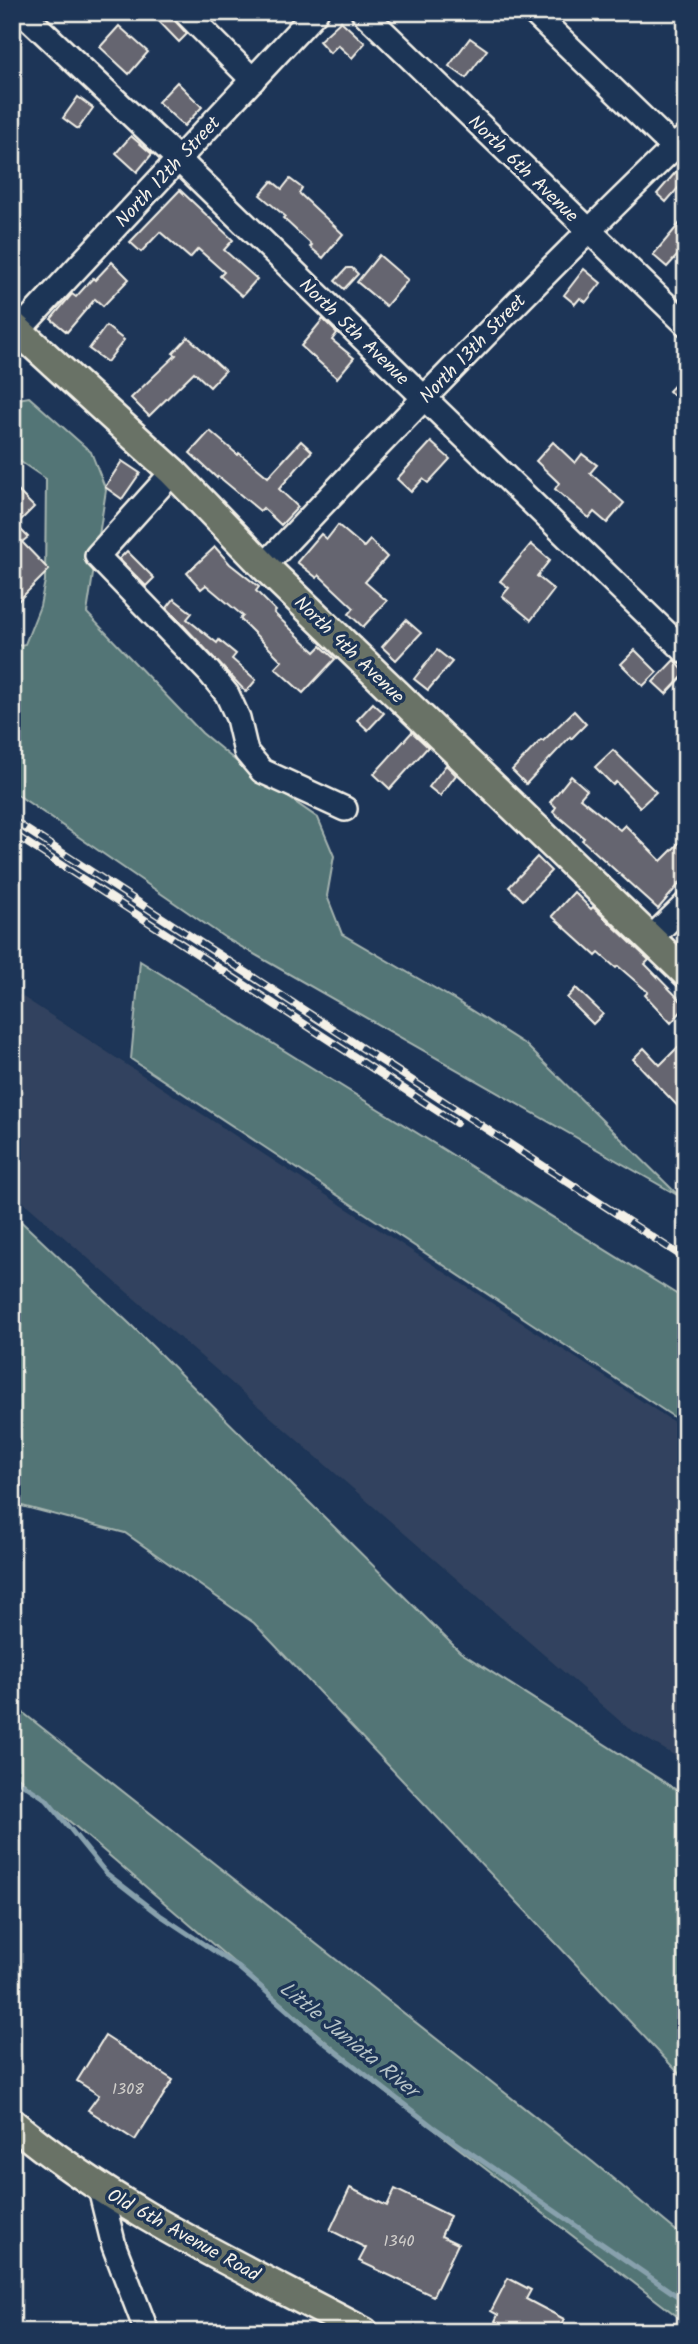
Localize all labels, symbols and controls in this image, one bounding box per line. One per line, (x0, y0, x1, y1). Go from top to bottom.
street label: North 6th Avenue (460, 108, 585, 231)
street label: North 12th Street (109, 109, 229, 235)
street label: North 5th Avenue (291, 272, 416, 394)
street label: North 13th Street (413, 287, 534, 411)
street label: North 4th Avenue (286, 589, 411, 712)
water label: Little Juniata River (271, 1974, 428, 2109)
house number: 1308 (112, 2077, 144, 2102)
street label: Old 6th Avenue Road (101, 2181, 265, 2291)
house number: 1340 (384, 2229, 414, 2254)

